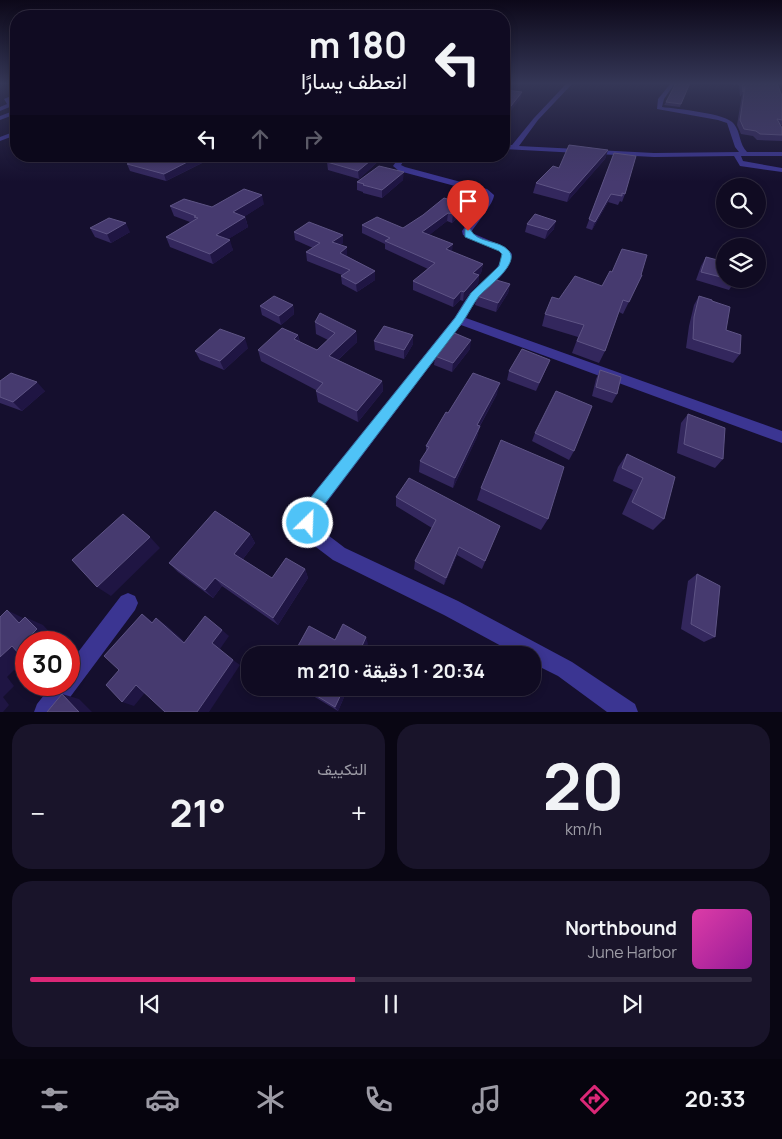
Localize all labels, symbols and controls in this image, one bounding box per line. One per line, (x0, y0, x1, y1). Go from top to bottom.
text: 180 m (309, 21, 407, 69)
icon: left (425, 30, 490, 95)
text: انعطف يسارًا (301, 66, 407, 96)
icon: left (193, 125, 221, 153)
icon: ahead (246, 125, 274, 153)
icon: right (299, 125, 327, 153)
map controls (716, 178, 766, 288)
button: search (716, 178, 766, 228)
pin (447, 180, 489, 231)
icon: arrive (454, 187, 482, 215)
button: layers (716, 238, 766, 288)
position arrow (281, 496, 333, 548)
speed limit sign: 30 (15, 631, 80, 696)
text: 20:34 · 1 دقيقة · 210 m (297, 658, 485, 684)
text: 20 (543, 741, 624, 830)
text: التكييف (317, 758, 367, 780)
text: 21° (170, 786, 226, 838)
text: − (30, 794, 45, 832)
text: + (351, 794, 367, 832)
text: km/h (565, 818, 602, 840)
text: Northbound (565, 915, 677, 941)
text: June Harbor (588, 941, 677, 963)
icon: previous (136, 990, 164, 1018)
icon: pause (377, 990, 405, 1018)
icon: next (618, 990, 646, 1018)
icon: filters (37, 1082, 72, 1117)
icon: car (145, 1082, 180, 1117)
icon: climate (253, 1082, 288, 1117)
icon: phone (361, 1082, 396, 1117)
icon: music (469, 1082, 504, 1117)
icon: directions (577, 1082, 612, 1117)
text: 20:33 (685, 1084, 745, 1114)

